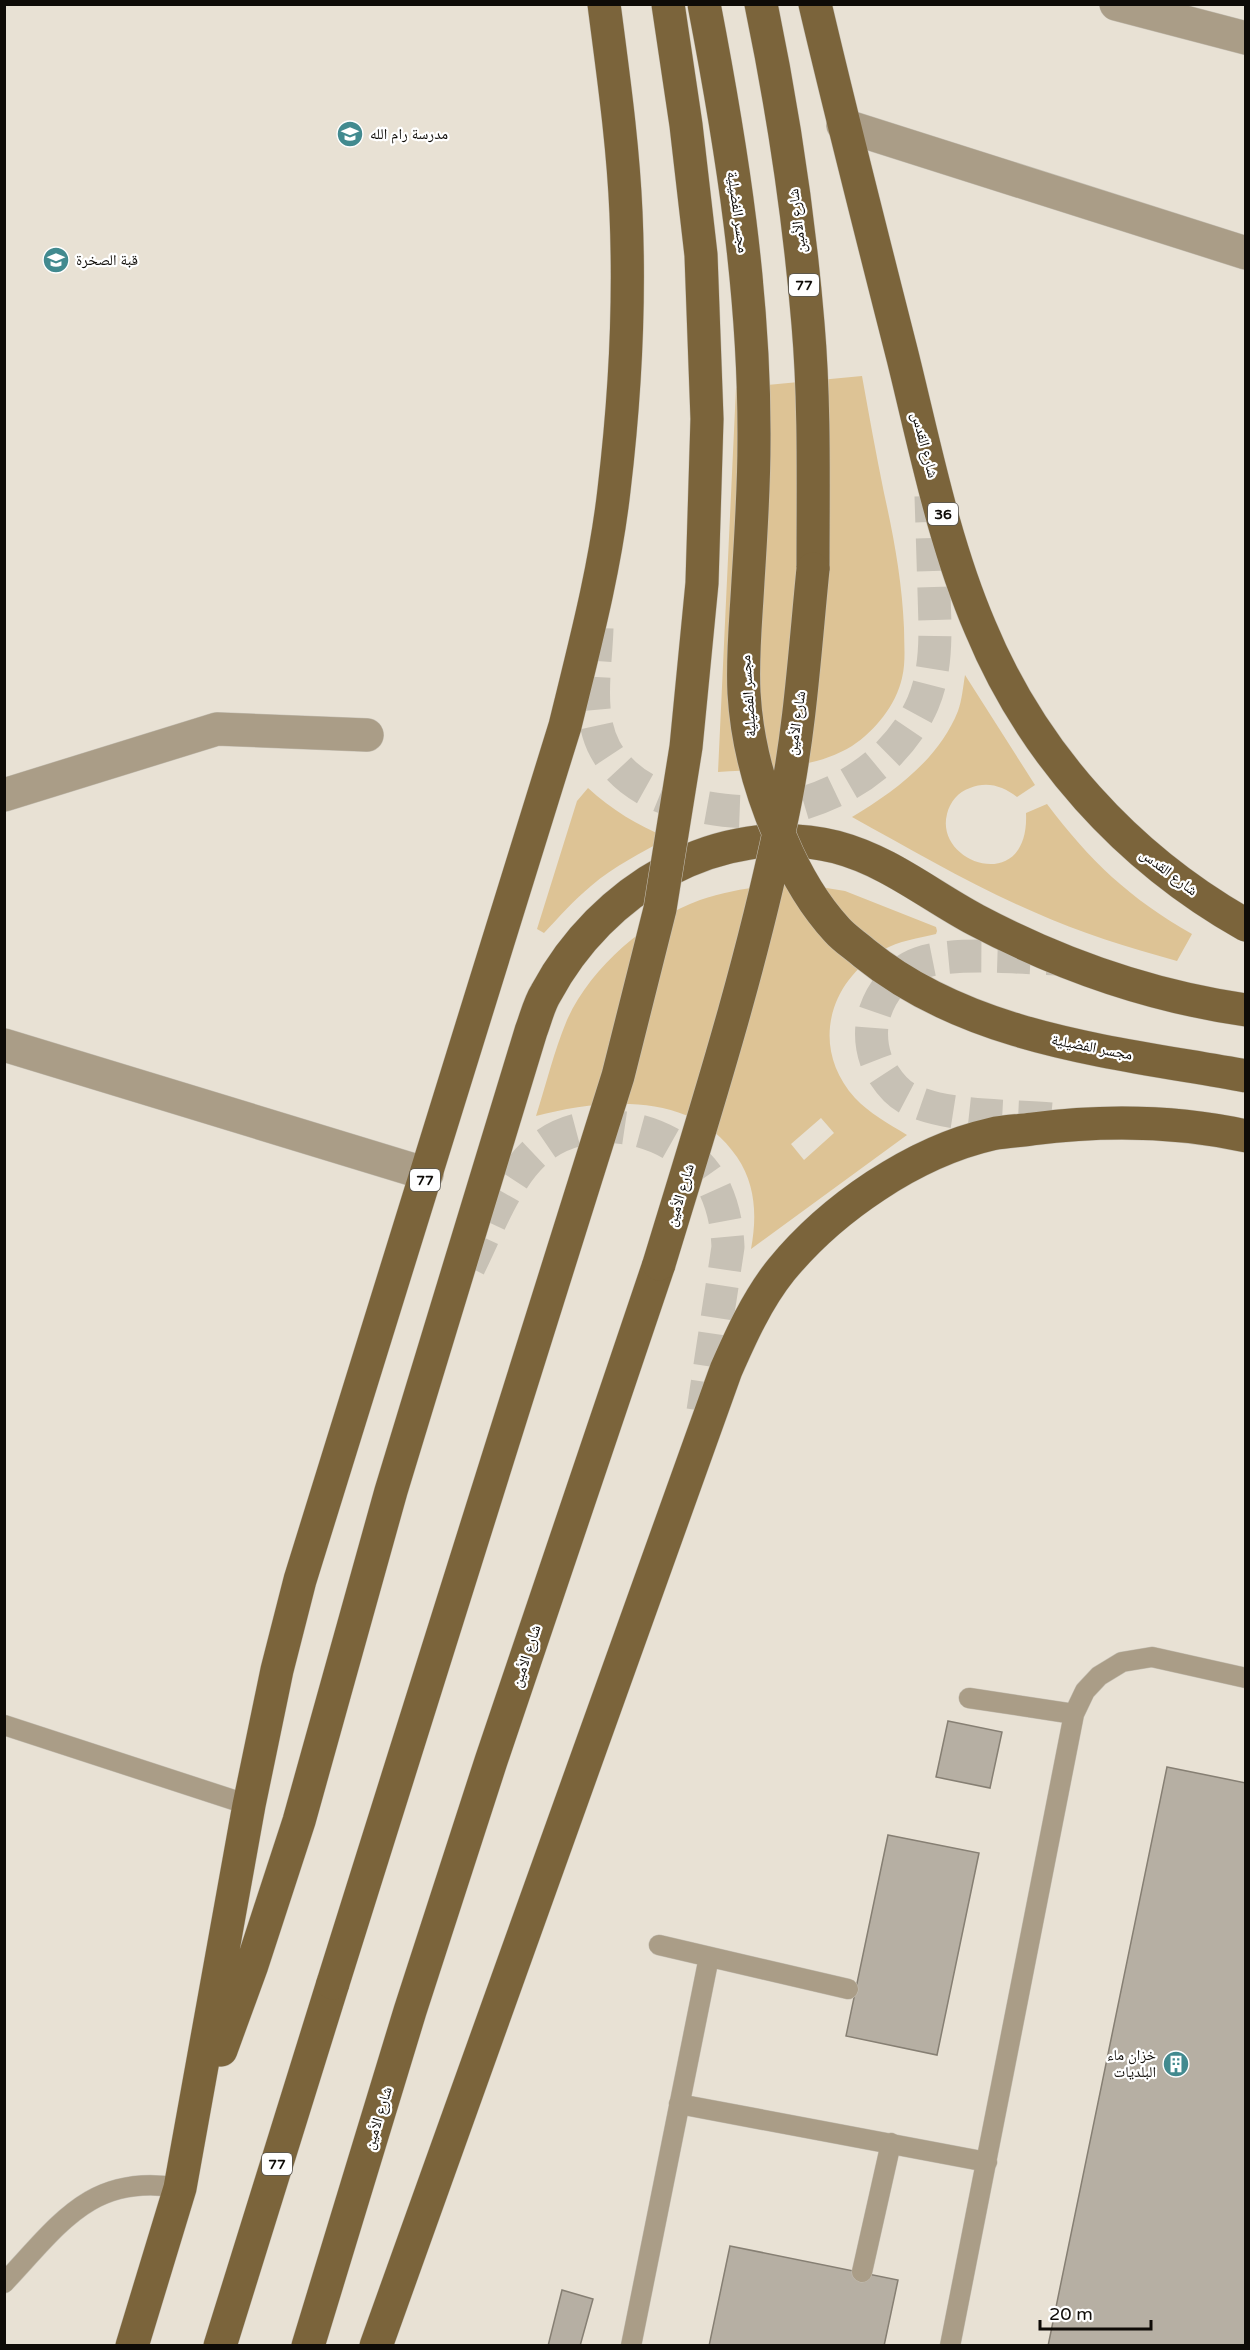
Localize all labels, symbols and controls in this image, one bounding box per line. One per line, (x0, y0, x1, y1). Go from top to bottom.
school or university icon: مدرسة رام الله (335, 119, 365, 149)
place label: مدرسة رام الله (370, 125, 448, 144)
street label: مجسر الفضيلية (723, 170, 753, 254)
street label: شارع الأمين (784, 188, 811, 254)
school or university icon: قبة الصخرة (41, 245, 71, 275)
place label: قبة الصخرة (76, 251, 138, 269)
road number: 77 (789, 274, 819, 296)
street label: شارع القدس (907, 410, 942, 480)
road number: 36 (928, 503, 958, 525)
street label: مجسر الفضيلية (736, 654, 760, 738)
street label: شارع الأمين (783, 690, 810, 756)
street label: شارع القدس (1136, 845, 1201, 900)
street label: مجسر الفضيلية (1050, 1030, 1134, 1064)
street label: شارع الأمين (662, 1161, 699, 1229)
road number: 77 (410, 1169, 440, 1191)
street label: شارع الأمين (507, 1622, 546, 1690)
place label: خزان ماء البلديات (1107, 2046, 1156, 2081)
building icon: خزان ماء البلديات (1161, 2049, 1191, 2079)
street label: شارع الأمين (360, 2084, 397, 2152)
road number: 77 (262, 2153, 292, 2175)
scale bar (1040, 2293, 1151, 2331)
text: 20 m (1049, 2303, 1093, 2325)

